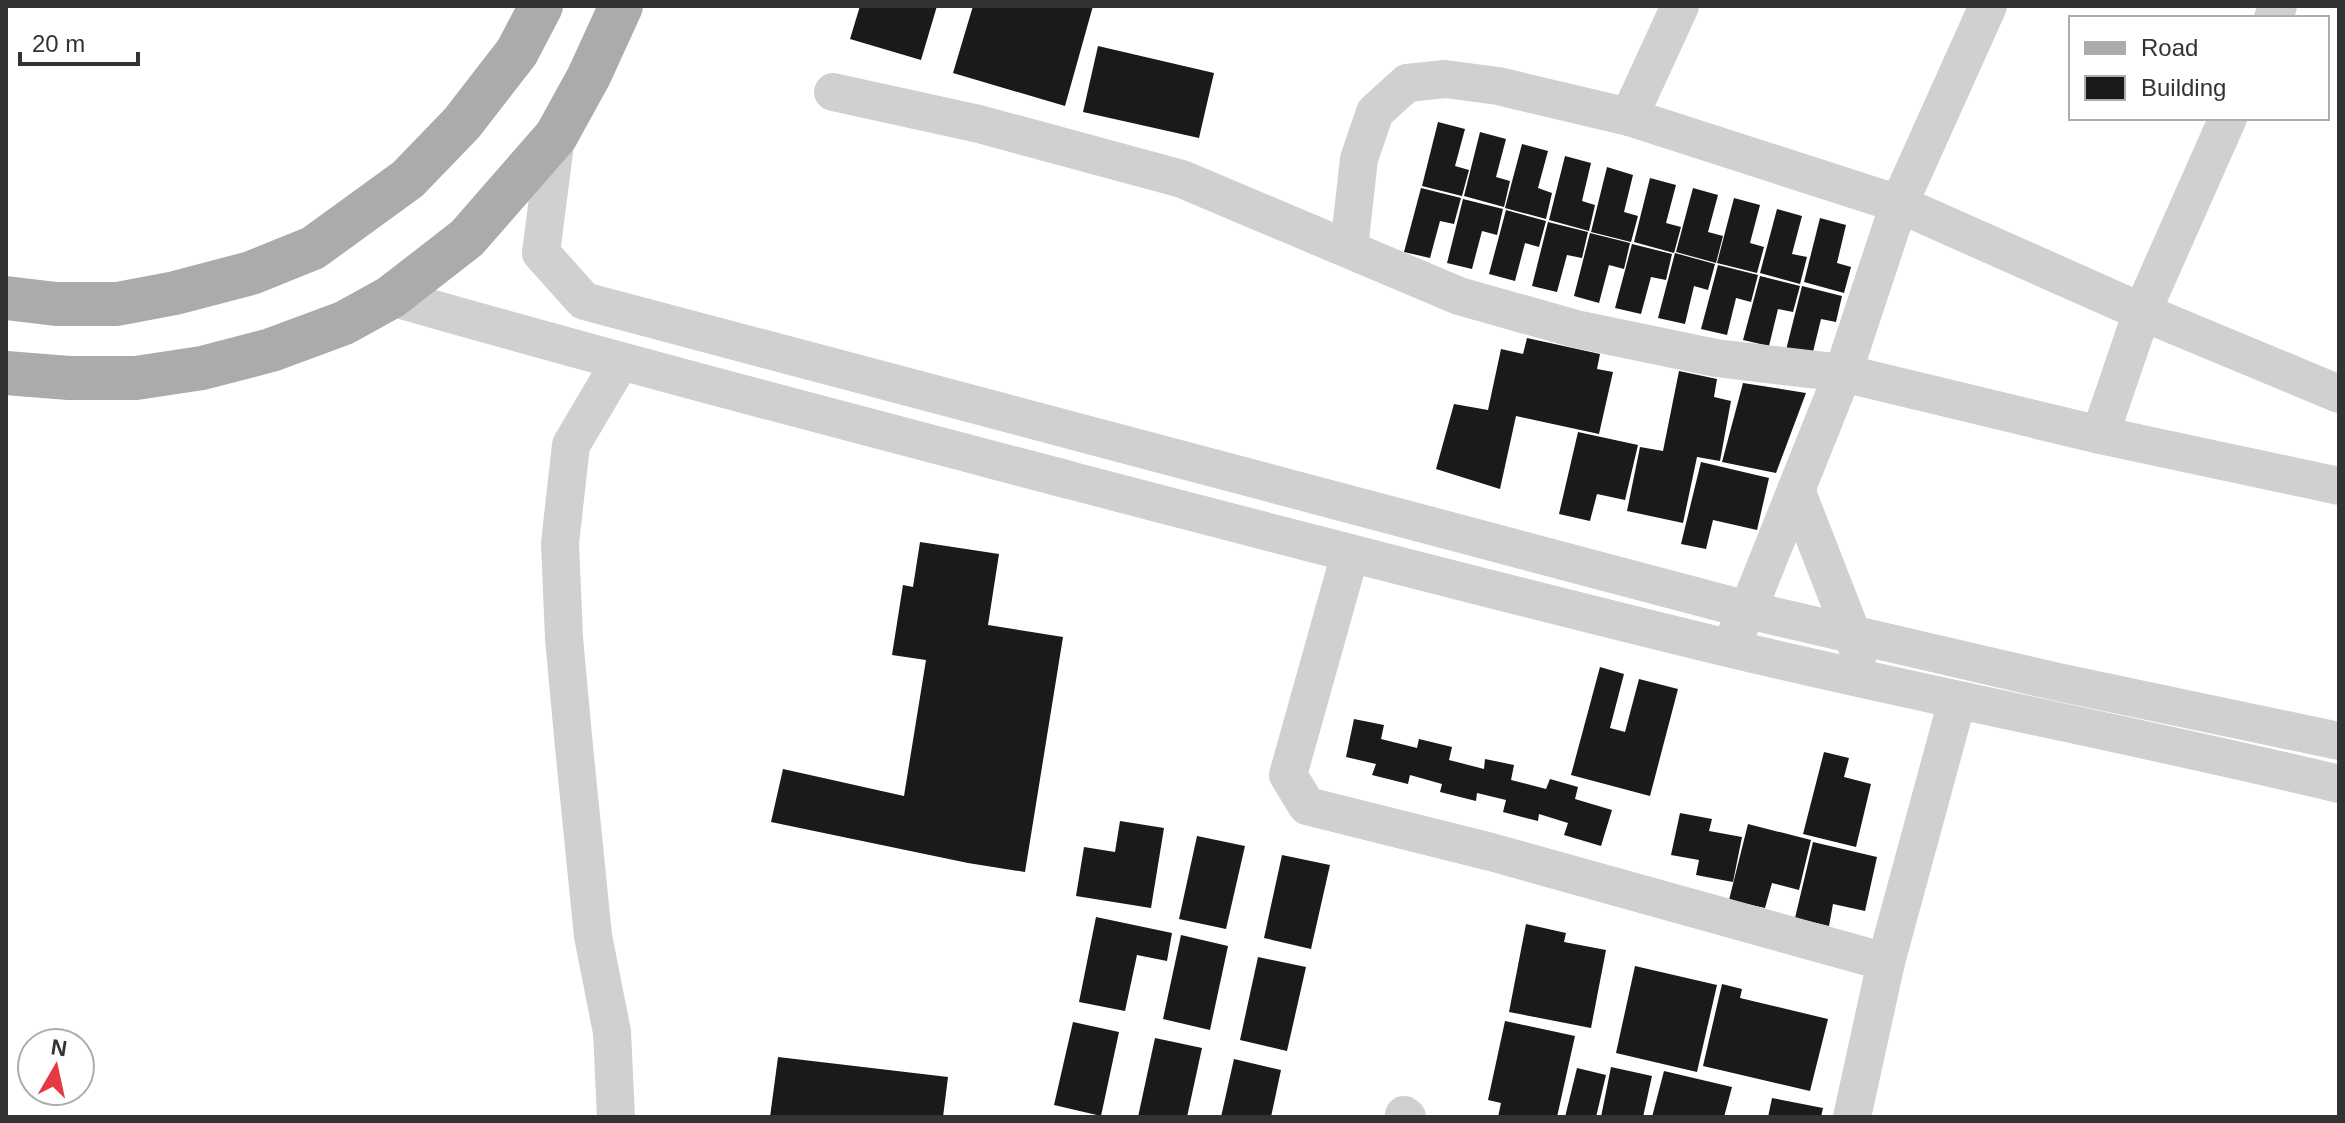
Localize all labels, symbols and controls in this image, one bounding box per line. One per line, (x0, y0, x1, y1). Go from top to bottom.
scale bar (20, 16, 138, 66)
legend (2069, 16, 2329, 120)
text: 20 m (32, 30, 85, 57)
text: Road (2141, 34, 2198, 61)
text: Building (2141, 74, 2226, 101)
north arrow (16, 1027, 96, 1107)
text: N (49, 1034, 69, 1061)

